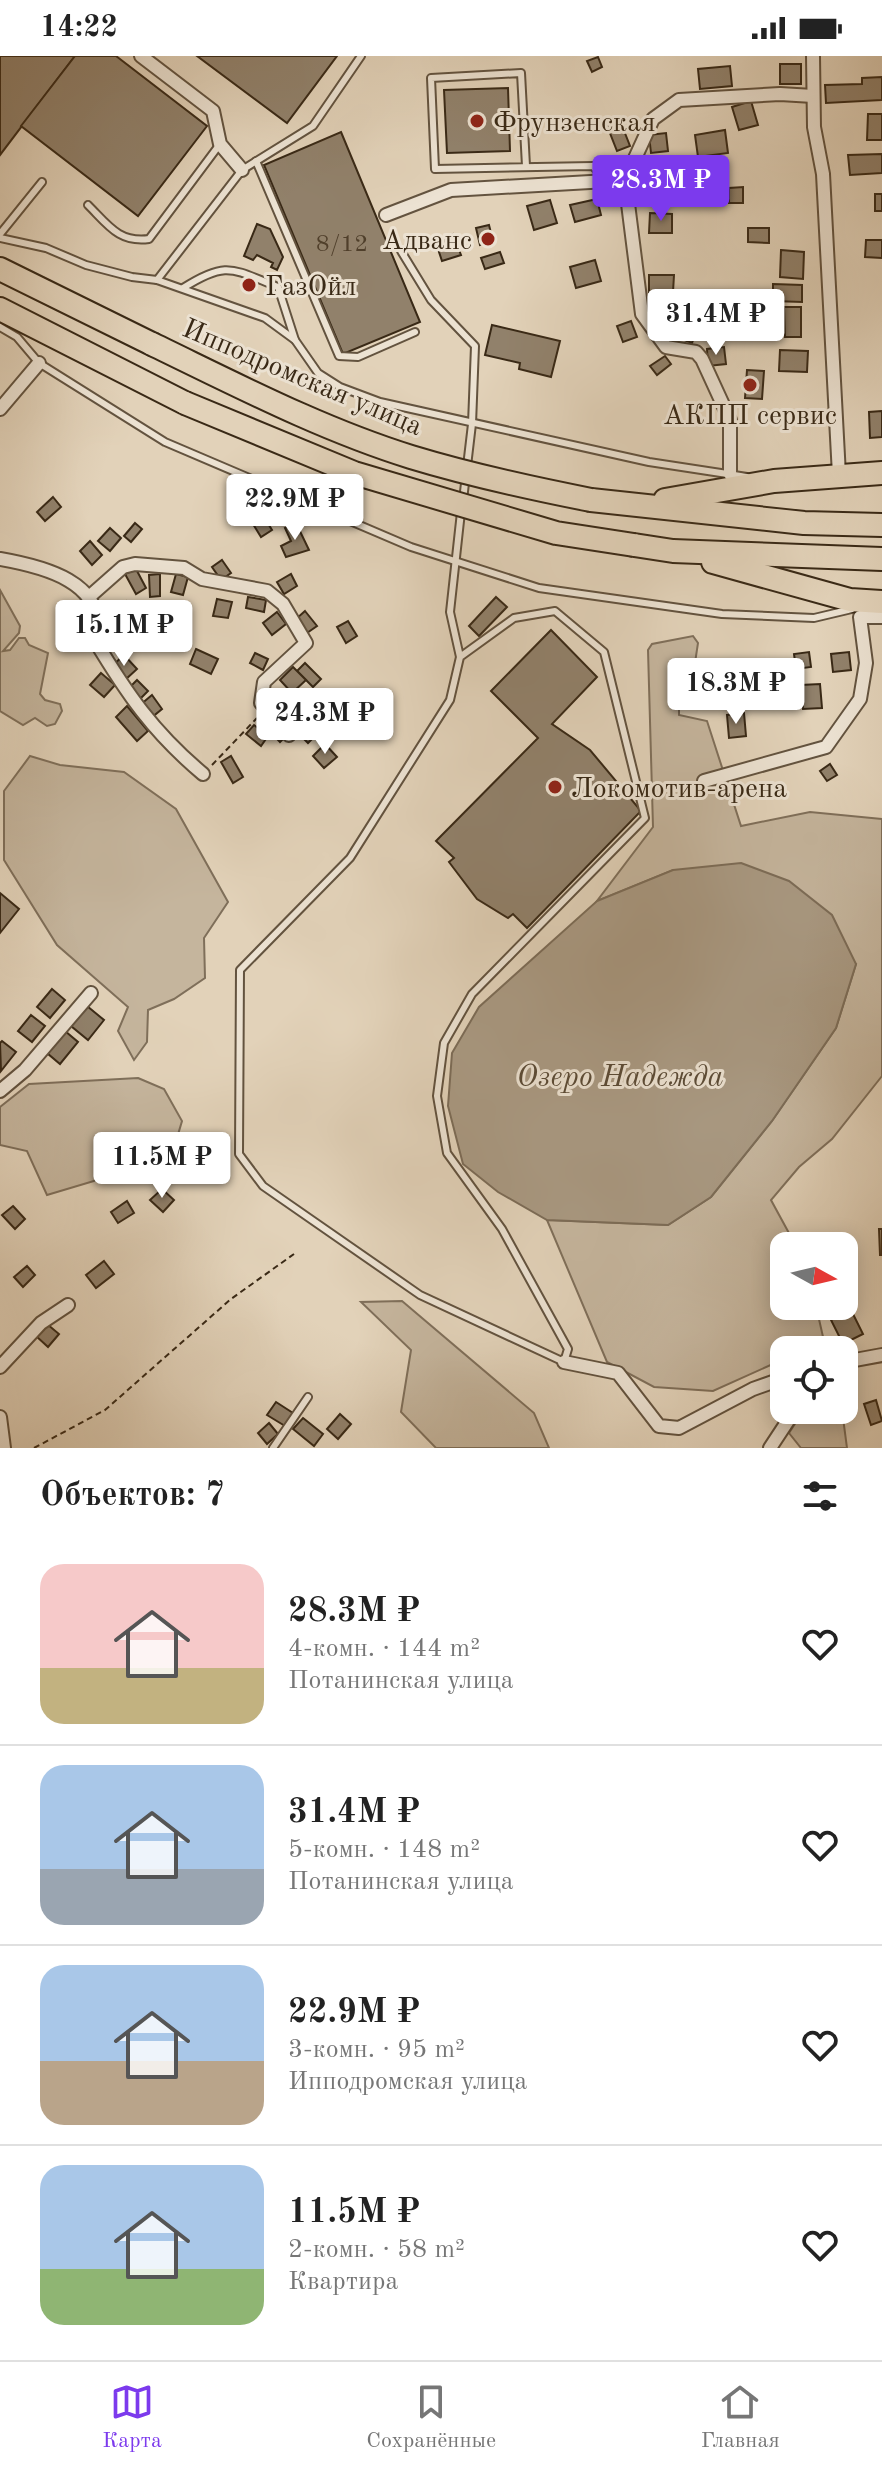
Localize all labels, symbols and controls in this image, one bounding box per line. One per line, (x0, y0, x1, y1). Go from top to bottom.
text: 14:22 (40, 13, 118, 43)
place label: Фрунзенская (493, 110, 656, 138)
marker: Фрунзенская (468, 112, 486, 130)
pin: 28.3M ₽ (587, 155, 735, 223)
text: 28.3M ₽ (610, 168, 712, 194)
place label: Адванс (382, 228, 472, 256)
marker: Адванс (479, 230, 497, 248)
house number: 8/12 (316, 233, 368, 257)
place label: ГазОйл (265, 274, 356, 302)
marker: ГазОйл (240, 276, 258, 294)
pin: 31.4M ₽ (642, 289, 790, 357)
text: 31.4M ₽ (665, 302, 767, 328)
street label: Ипподромская улица (178, 316, 426, 442)
marker: АКПП сервис (741, 376, 759, 394)
place label: АКПП сервис (663, 403, 837, 431)
pin: 22.9M ₽ (221, 474, 369, 542)
text: 22.9M ₽ (244, 487, 346, 513)
pin: 15.1M ₽ (50, 600, 198, 668)
text: 15.1M ₽ (73, 613, 175, 639)
pin: 18.3M ₽ (662, 658, 810, 726)
text: 18.3M ₽ (685, 671, 787, 697)
pin: 24.3M ₽ (251, 688, 399, 756)
text: 24.3M ₽ (274, 701, 376, 727)
place label: Локомотив-арена (571, 776, 787, 804)
marker: Локомотив-арена (546, 778, 564, 796)
water label: Озеро Надежда (516, 1063, 724, 1093)
pin: 11.5M ₽ (88, 1132, 236, 1200)
text: 11.5M ₽ (111, 1145, 213, 1171)
north arrow (770, 1232, 858, 1320)
map controls (770, 1232, 858, 1424)
button: locate (770, 1336, 858, 1424)
icon: filters (798, 1474, 842, 1518)
text: Объектов: 7 (40, 1479, 225, 1513)
text: 28.3M ₽ (288, 1595, 420, 1629)
icon: home (104, 1596, 200, 1692)
icon: heart (798, 1622, 842, 1666)
text: 4-комн. · 144 m² (288, 1636, 480, 1662)
text: Потанинская улица (288, 1668, 514, 1694)
text: 31.4M ₽ (288, 1796, 420, 1830)
icon: home (104, 1797, 200, 1893)
icon: heart (798, 1823, 842, 1867)
text: 5-комн. · 148 m² (288, 1837, 480, 1863)
text: Потанинская улица (288, 1869, 514, 1895)
text: 22.9M ₽ (288, 1996, 420, 2030)
icon: home (104, 1997, 200, 2093)
icon: heart (798, 2023, 842, 2067)
text: 3-комн. · 95 m² (288, 2037, 465, 2063)
text: Ипподромская улица (288, 2069, 527, 2095)
text: 11.5M ₽ (288, 2196, 420, 2230)
icon: home (104, 2197, 200, 2293)
icon: heart (798, 2223, 842, 2267)
text: 2-комн. · 58 m² (288, 2237, 465, 2263)
text: Квартира (288, 2269, 398, 2295)
tab: Карта (102, 2380, 162, 2455)
tab: Сохранённые (366, 2380, 496, 2455)
tab: Главная (701, 2380, 780, 2455)

